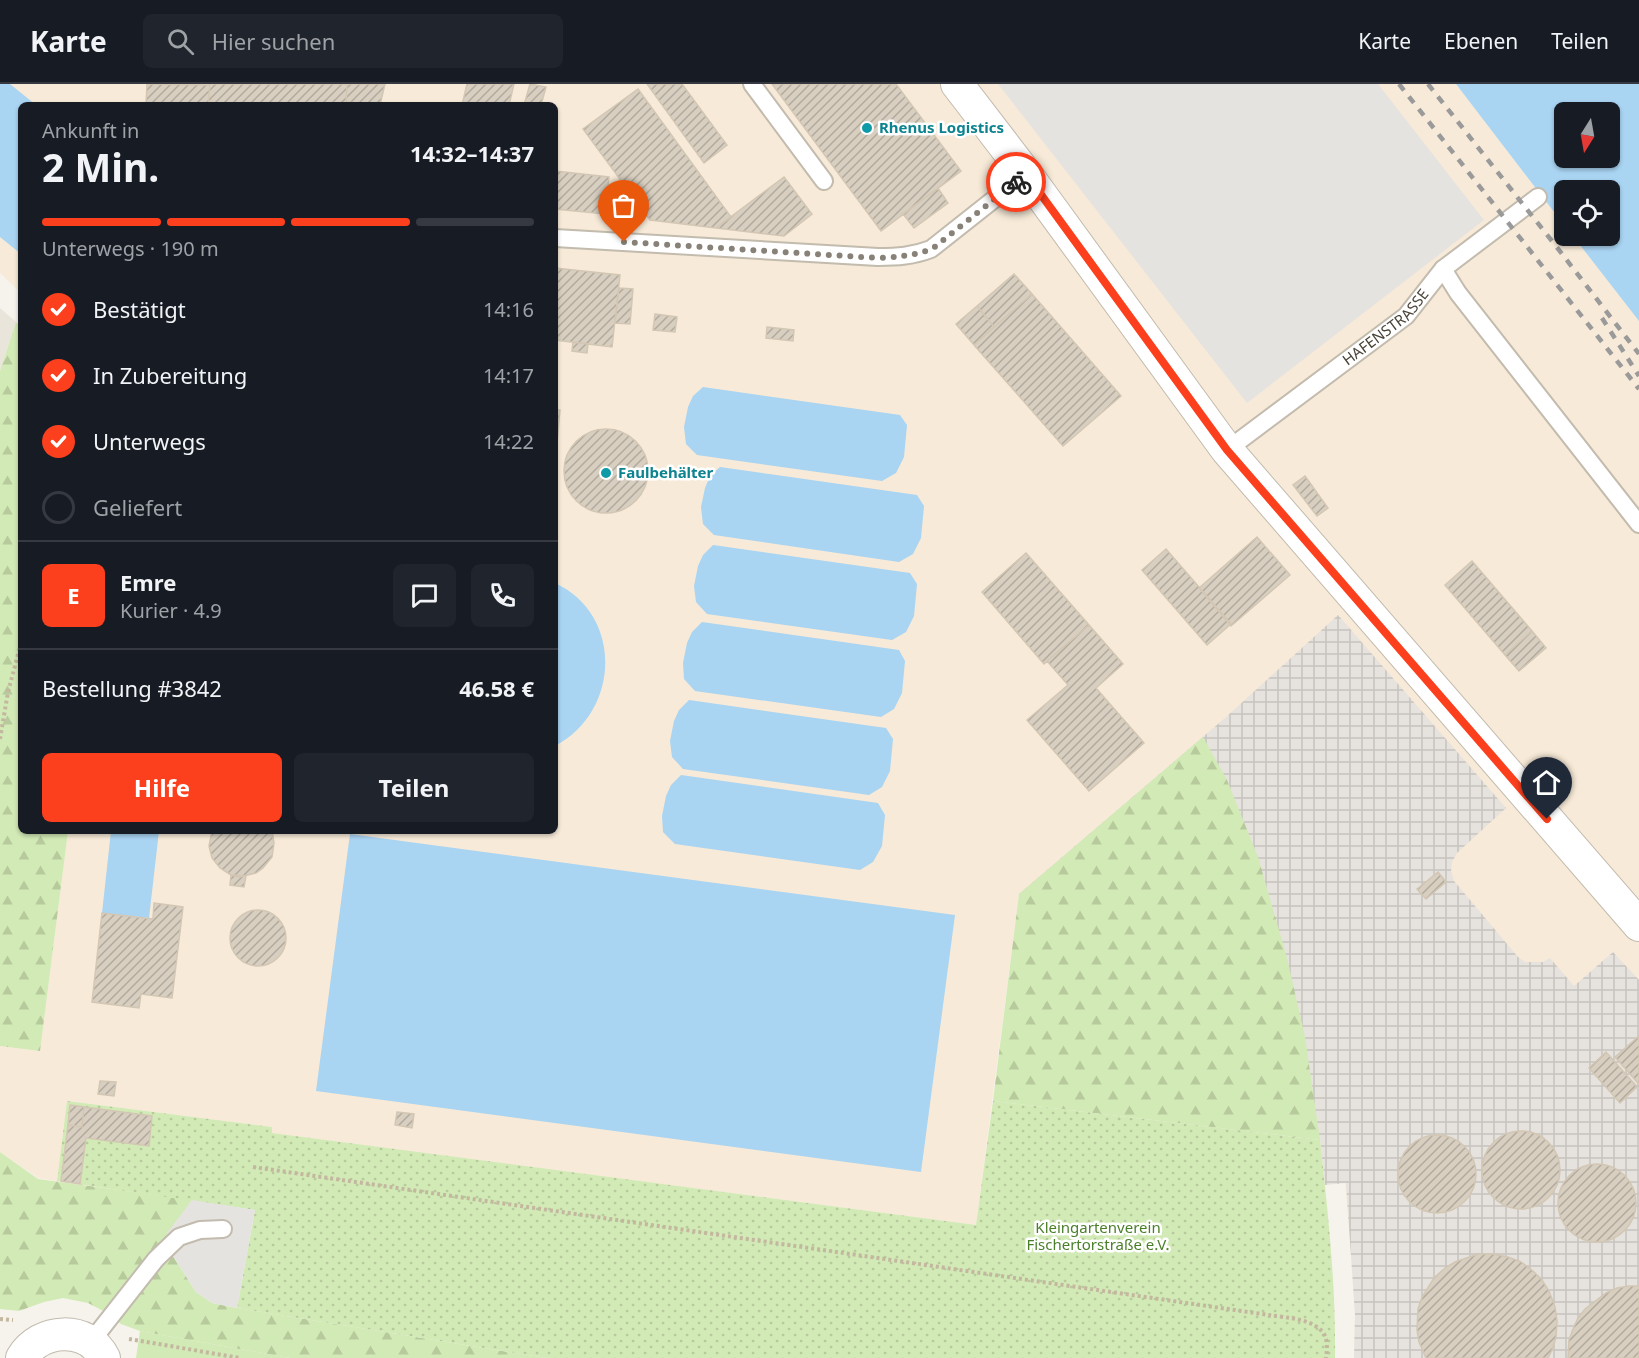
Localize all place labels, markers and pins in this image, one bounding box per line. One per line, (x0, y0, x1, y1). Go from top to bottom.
place label: Rhenus Logistics (879, 117, 1004, 137)
marker: Rhenus Logistics (860, 121, 874, 135)
pin (598, 180, 649, 242)
place label: Faulbehälter (618, 462, 714, 482)
marker: Faulbehälter (599, 466, 613, 480)
pin (1521, 757, 1572, 819)

